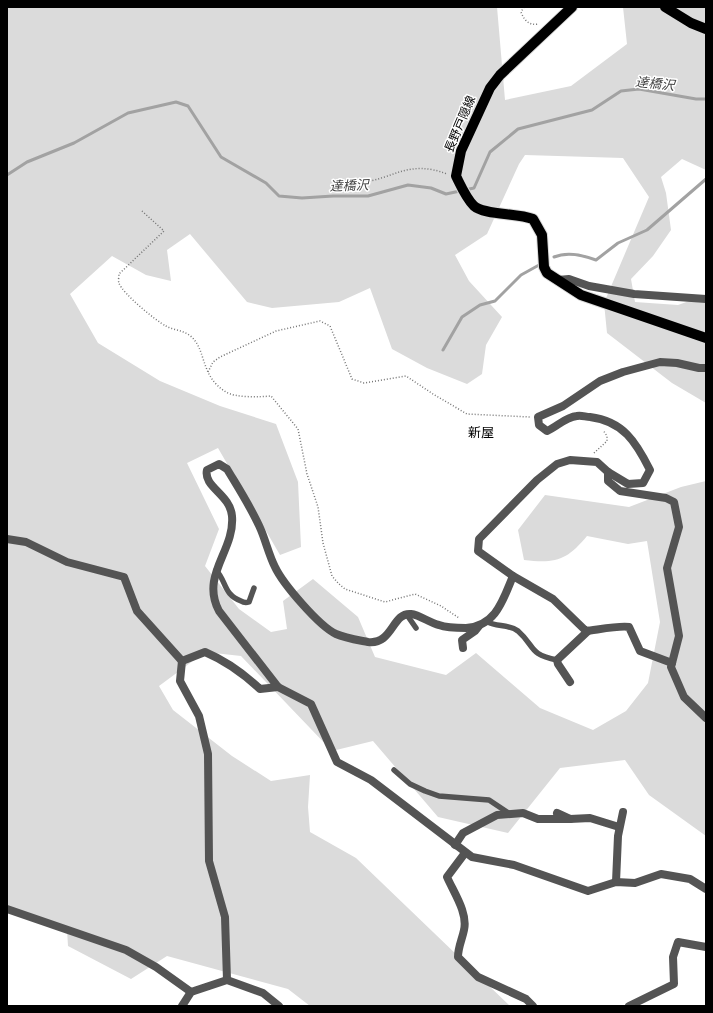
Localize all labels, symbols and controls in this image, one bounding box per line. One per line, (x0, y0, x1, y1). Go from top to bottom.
water label: 達橋沢 (635, 72, 677, 94)
street label: 長野戸隠線 (440, 93, 479, 155)
water label: 達橋沢 (329, 175, 371, 195)
district label: 新屋 (468, 423, 494, 441)

